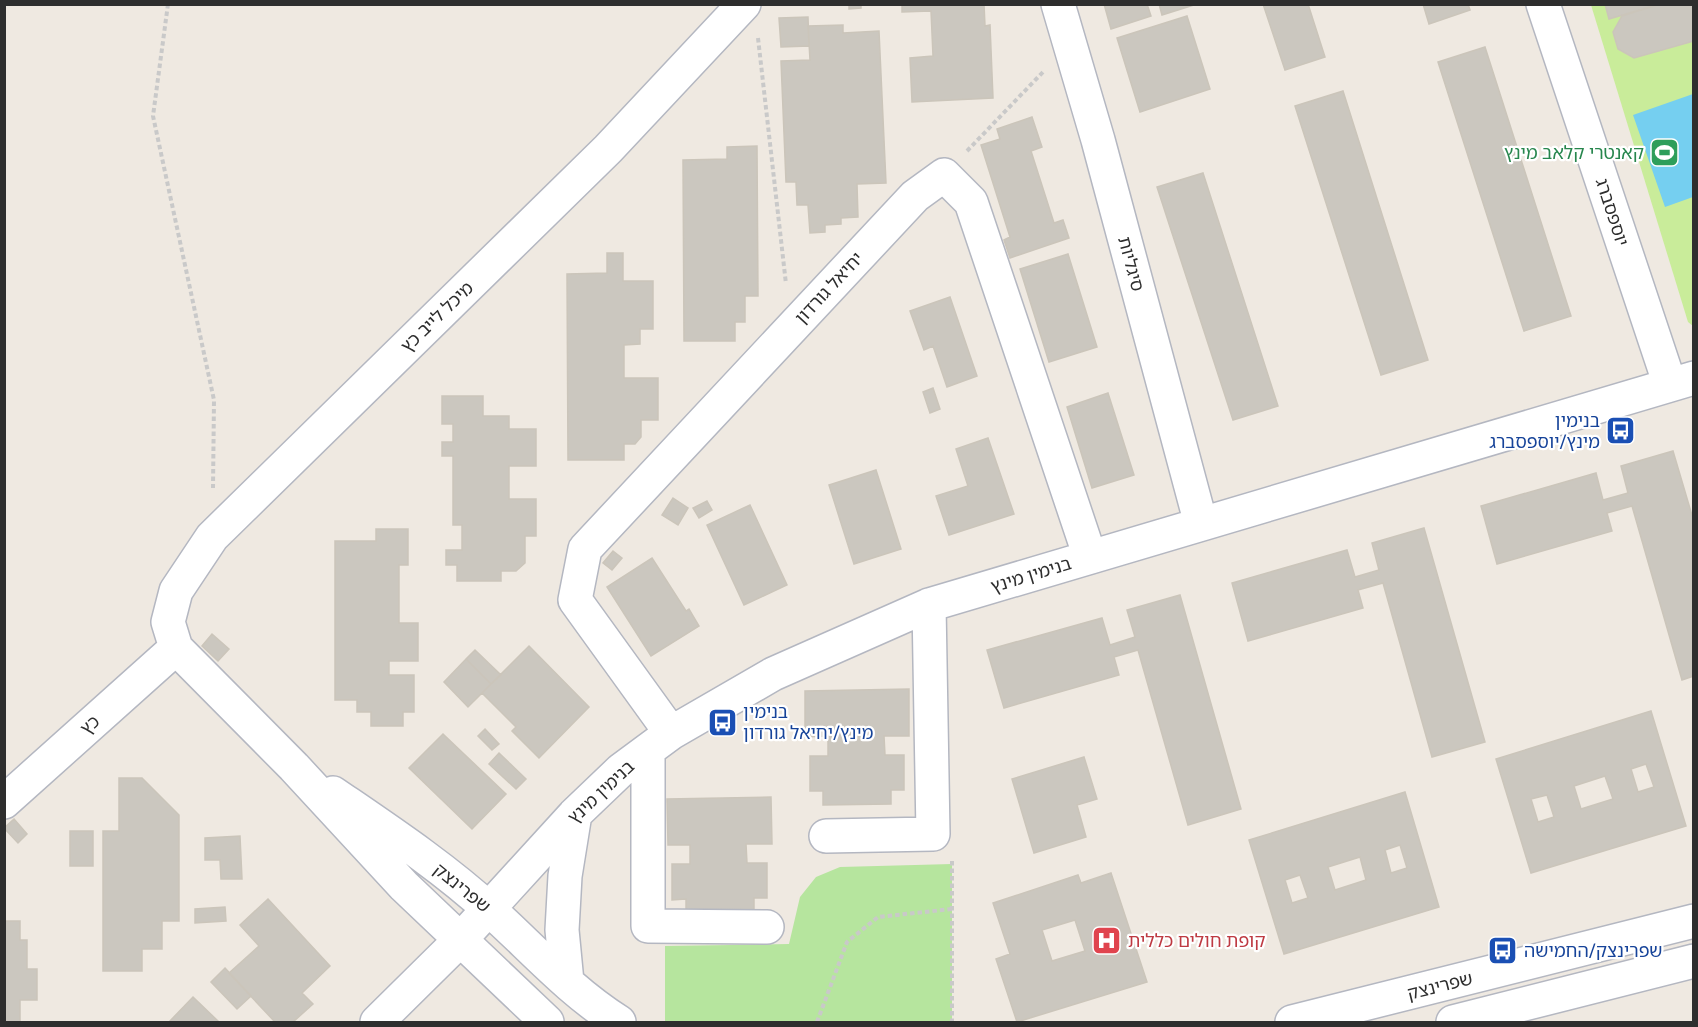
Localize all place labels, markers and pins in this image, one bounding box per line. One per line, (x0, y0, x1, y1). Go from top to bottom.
sports icon: קאנטרי קלאב מינץ (1649, 137, 1681, 169)
place label: קאנטרי קלאב מינץ (1504, 142, 1644, 164)
place label: בנימין מינץ/יוספסברג (1489, 410, 1600, 453)
bus stop icon: בנימין מינץ/יוספסברג (1605, 415, 1637, 447)
place label: בנימין מינץ/יחיאל גורדון (743, 701, 874, 744)
bus stop icon: בנימין מינץ/יחיאל גורדון (706, 706, 738, 738)
hospital icon: קופת חולים כללית (1091, 925, 1123, 957)
place label: קופת חולים כללית (1128, 930, 1266, 952)
bus stop icon: שפרינצק/החמישה (1487, 935, 1519, 967)
place label: שפרינצק/החמישה (1524, 940, 1662, 962)

